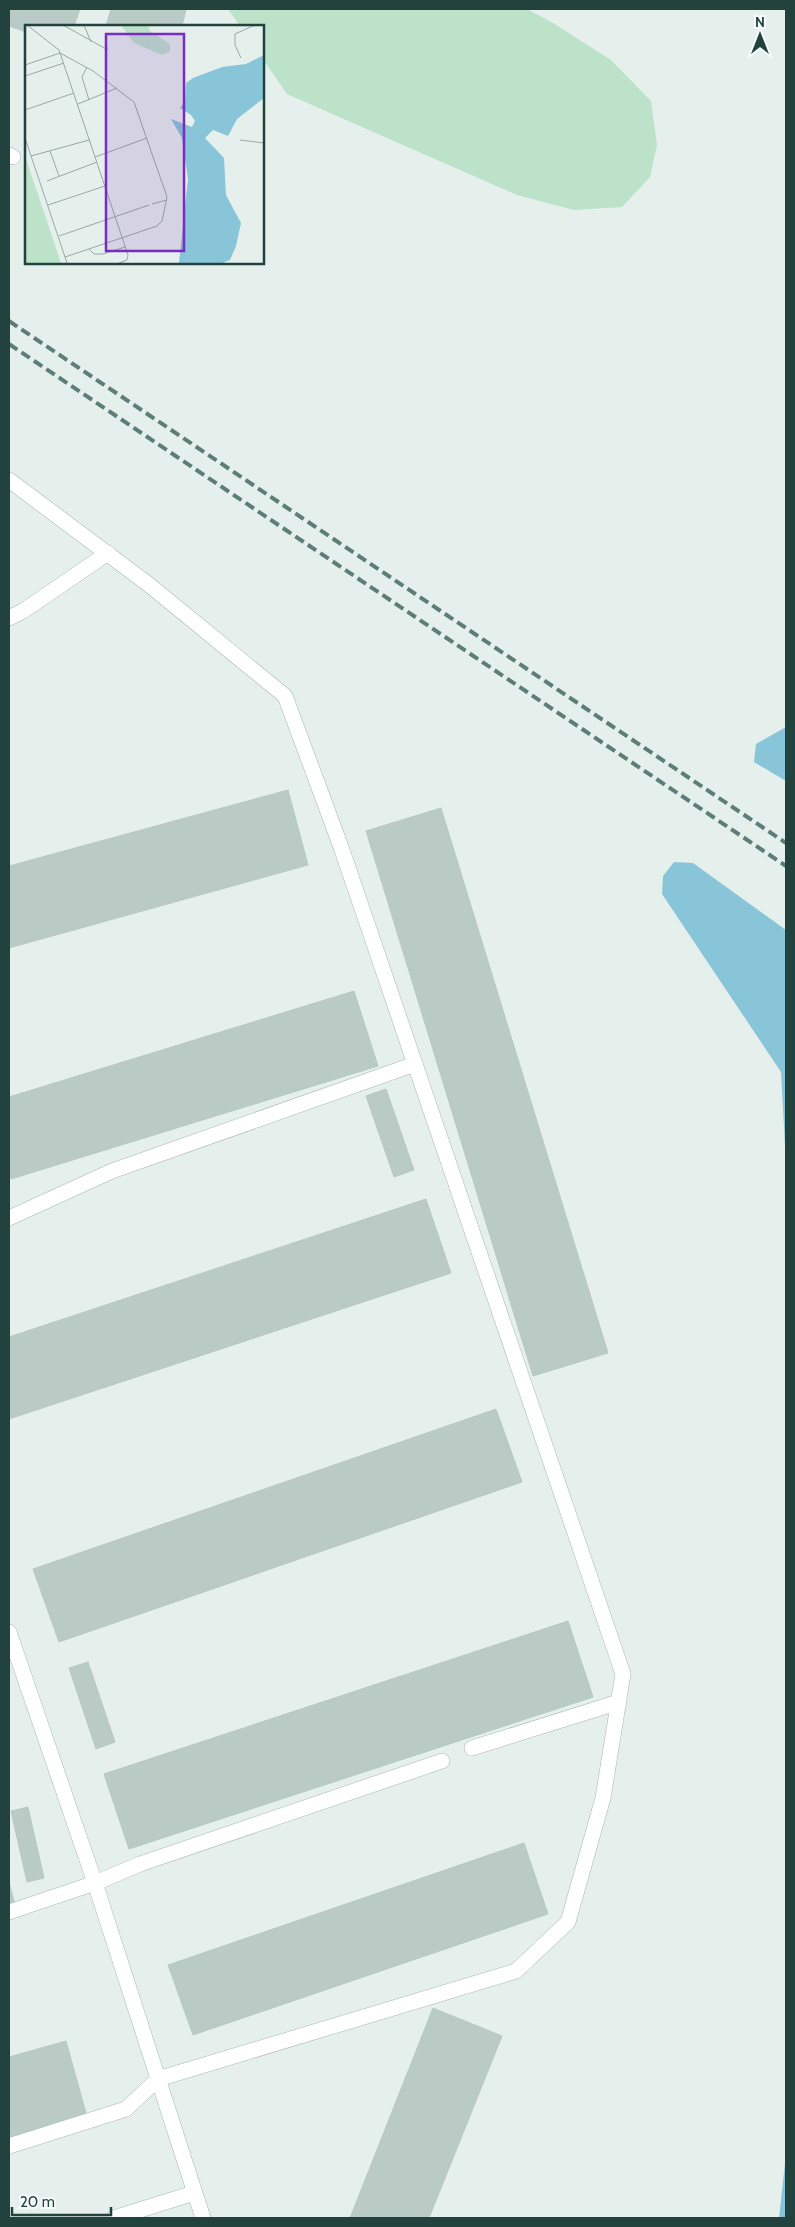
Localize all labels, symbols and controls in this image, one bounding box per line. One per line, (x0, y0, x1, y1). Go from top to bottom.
north arrow (735, 10, 785, 60)
text: N (755, 13, 765, 31)
inset map (25, 25, 264, 264)
scale bar (12, 2184, 111, 2216)
text: 20 m (20, 2193, 55, 2211)

